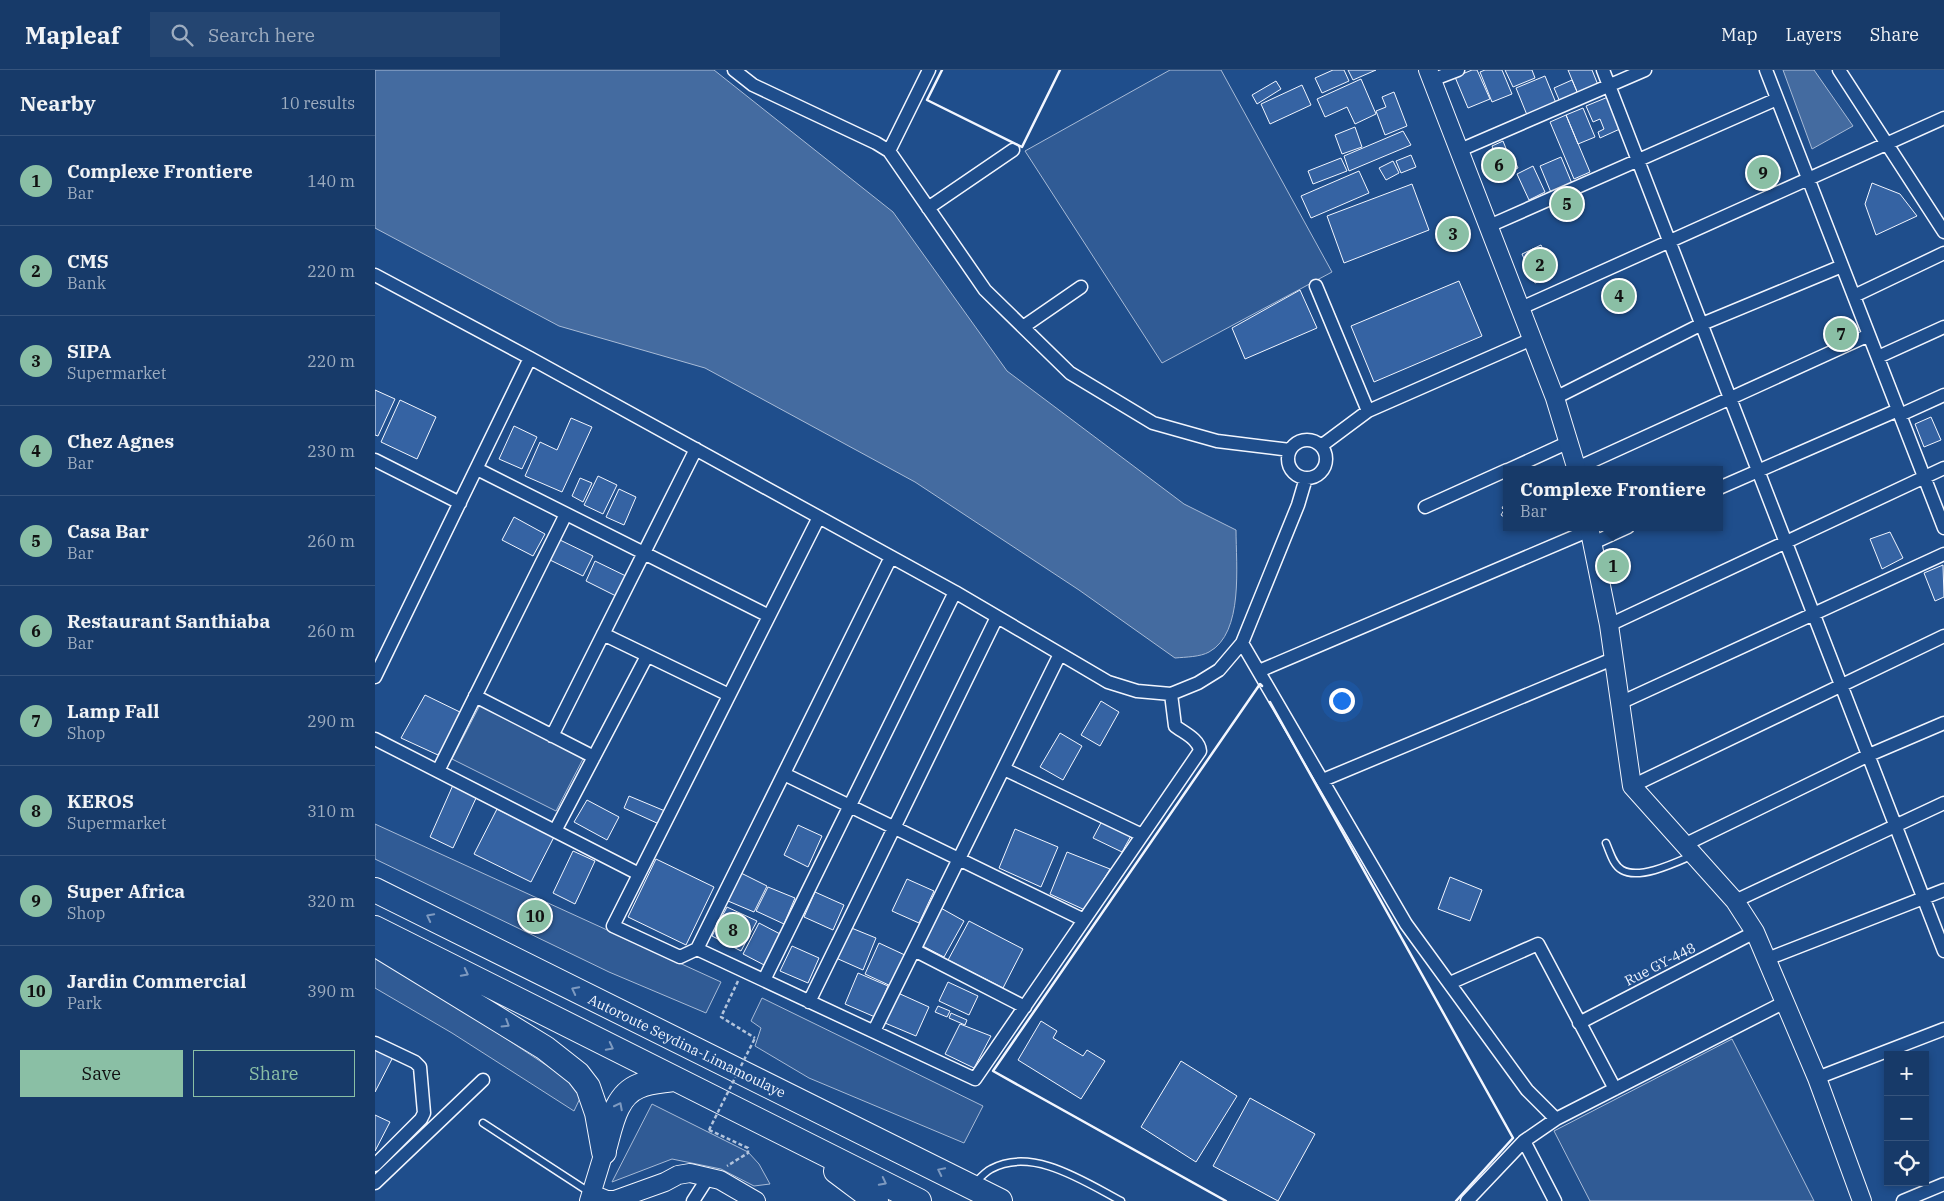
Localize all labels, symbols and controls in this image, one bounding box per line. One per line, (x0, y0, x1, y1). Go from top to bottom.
search box (150, 12, 500, 57)
text: Mapleaf (25, 19, 120, 51)
icon: search (168, 21, 196, 49)
text: Search here (208, 23, 315, 47)
text: Map (1721, 23, 1758, 46)
text: Layers (1786, 23, 1842, 46)
text: Share (1870, 23, 1919, 46)
text: Nearby (20, 89, 96, 117)
text: 10 results (280, 93, 355, 113)
pin: 6 (1483, 146, 1515, 184)
pin: 9 (1747, 154, 1779, 192)
text: Complexe Frontiere (67, 159, 253, 183)
text: 1 (31, 171, 41, 191)
text: 140 m (307, 171, 355, 191)
text: Bar (67, 183, 94, 203)
pin: 5 (1551, 185, 1583, 223)
pin: 3 (1437, 215, 1469, 253)
pin: 2 (1524, 246, 1556, 284)
text: CMS (67, 249, 109, 273)
text: 2 (31, 261, 41, 281)
text: 220 m (307, 261, 355, 281)
text: Bank (67, 273, 106, 293)
pin: 4 (1603, 277, 1635, 315)
pin: 7 (1825, 315, 1857, 353)
text: SIPA (67, 339, 111, 363)
text: 3 (31, 351, 41, 371)
text: 220 m (307, 351, 355, 371)
text: Supermarket (67, 363, 166, 383)
text: Chez Agnes (67, 429, 174, 453)
text: 4 (31, 441, 41, 461)
text: 230 m (307, 441, 355, 461)
text: Bar (67, 453, 94, 473)
popup (1503, 466, 1723, 531)
text: Complexe Frontiere (1520, 477, 1706, 501)
text: Bar (1520, 501, 1547, 521)
text: Casa Bar (67, 519, 149, 543)
text: 5 (31, 531, 41, 551)
text: 260 m (307, 531, 355, 551)
text: Bar (67, 543, 94, 563)
pin: 1 (1597, 547, 1629, 585)
text: Restaurant Santhiaba (67, 609, 270, 633)
text: 6 (31, 621, 41, 641)
text: 260 m (307, 621, 355, 641)
text: Bar (67, 633, 94, 653)
your location (1329, 688, 1355, 714)
text: Lamp Fall (67, 699, 159, 723)
text: 7 (31, 711, 41, 731)
text: 290 m (307, 711, 355, 731)
text: Shop (67, 723, 105, 743)
text: KEROS (67, 789, 134, 813)
text: 8 (31, 801, 41, 821)
text: 310 m (307, 801, 355, 821)
text: Supermarket (67, 813, 166, 833)
text: Super Africa (67, 879, 185, 903)
text: 9 (31, 891, 41, 911)
text: 320 m (307, 891, 355, 911)
pin: 10 (519, 897, 551, 935)
text: Shop (67, 903, 105, 923)
pin: 8 (717, 911, 749, 949)
one-way arrow (426, 913, 435, 923)
street label: Rue GY-448 (1621, 938, 1699, 990)
one-way arrow (460, 967, 469, 977)
text: Jardin Commercial (67, 969, 246, 993)
text: 10 (26, 981, 46, 1001)
text: 390 m (307, 981, 355, 1001)
one-way arrow (572, 986, 581, 996)
street label: Autoroute Seydina-Limamoulaye (585, 990, 789, 1102)
text: Park (67, 993, 102, 1013)
one-way arrow (501, 1018, 510, 1027)
one-way arrow (605, 1041, 614, 1051)
button: Save (20, 1050, 183, 1097)
button: Share (193, 1050, 355, 1097)
map controls (1884, 1051, 1929, 1186)
button: + (1884, 1051, 1929, 1096)
button: − (1884, 1096, 1929, 1141)
one-way arrow (613, 1103, 623, 1112)
button: locate (1884, 1141, 1929, 1186)
one-way arrow (937, 1167, 946, 1177)
one-way arrow (878, 1176, 887, 1186)

